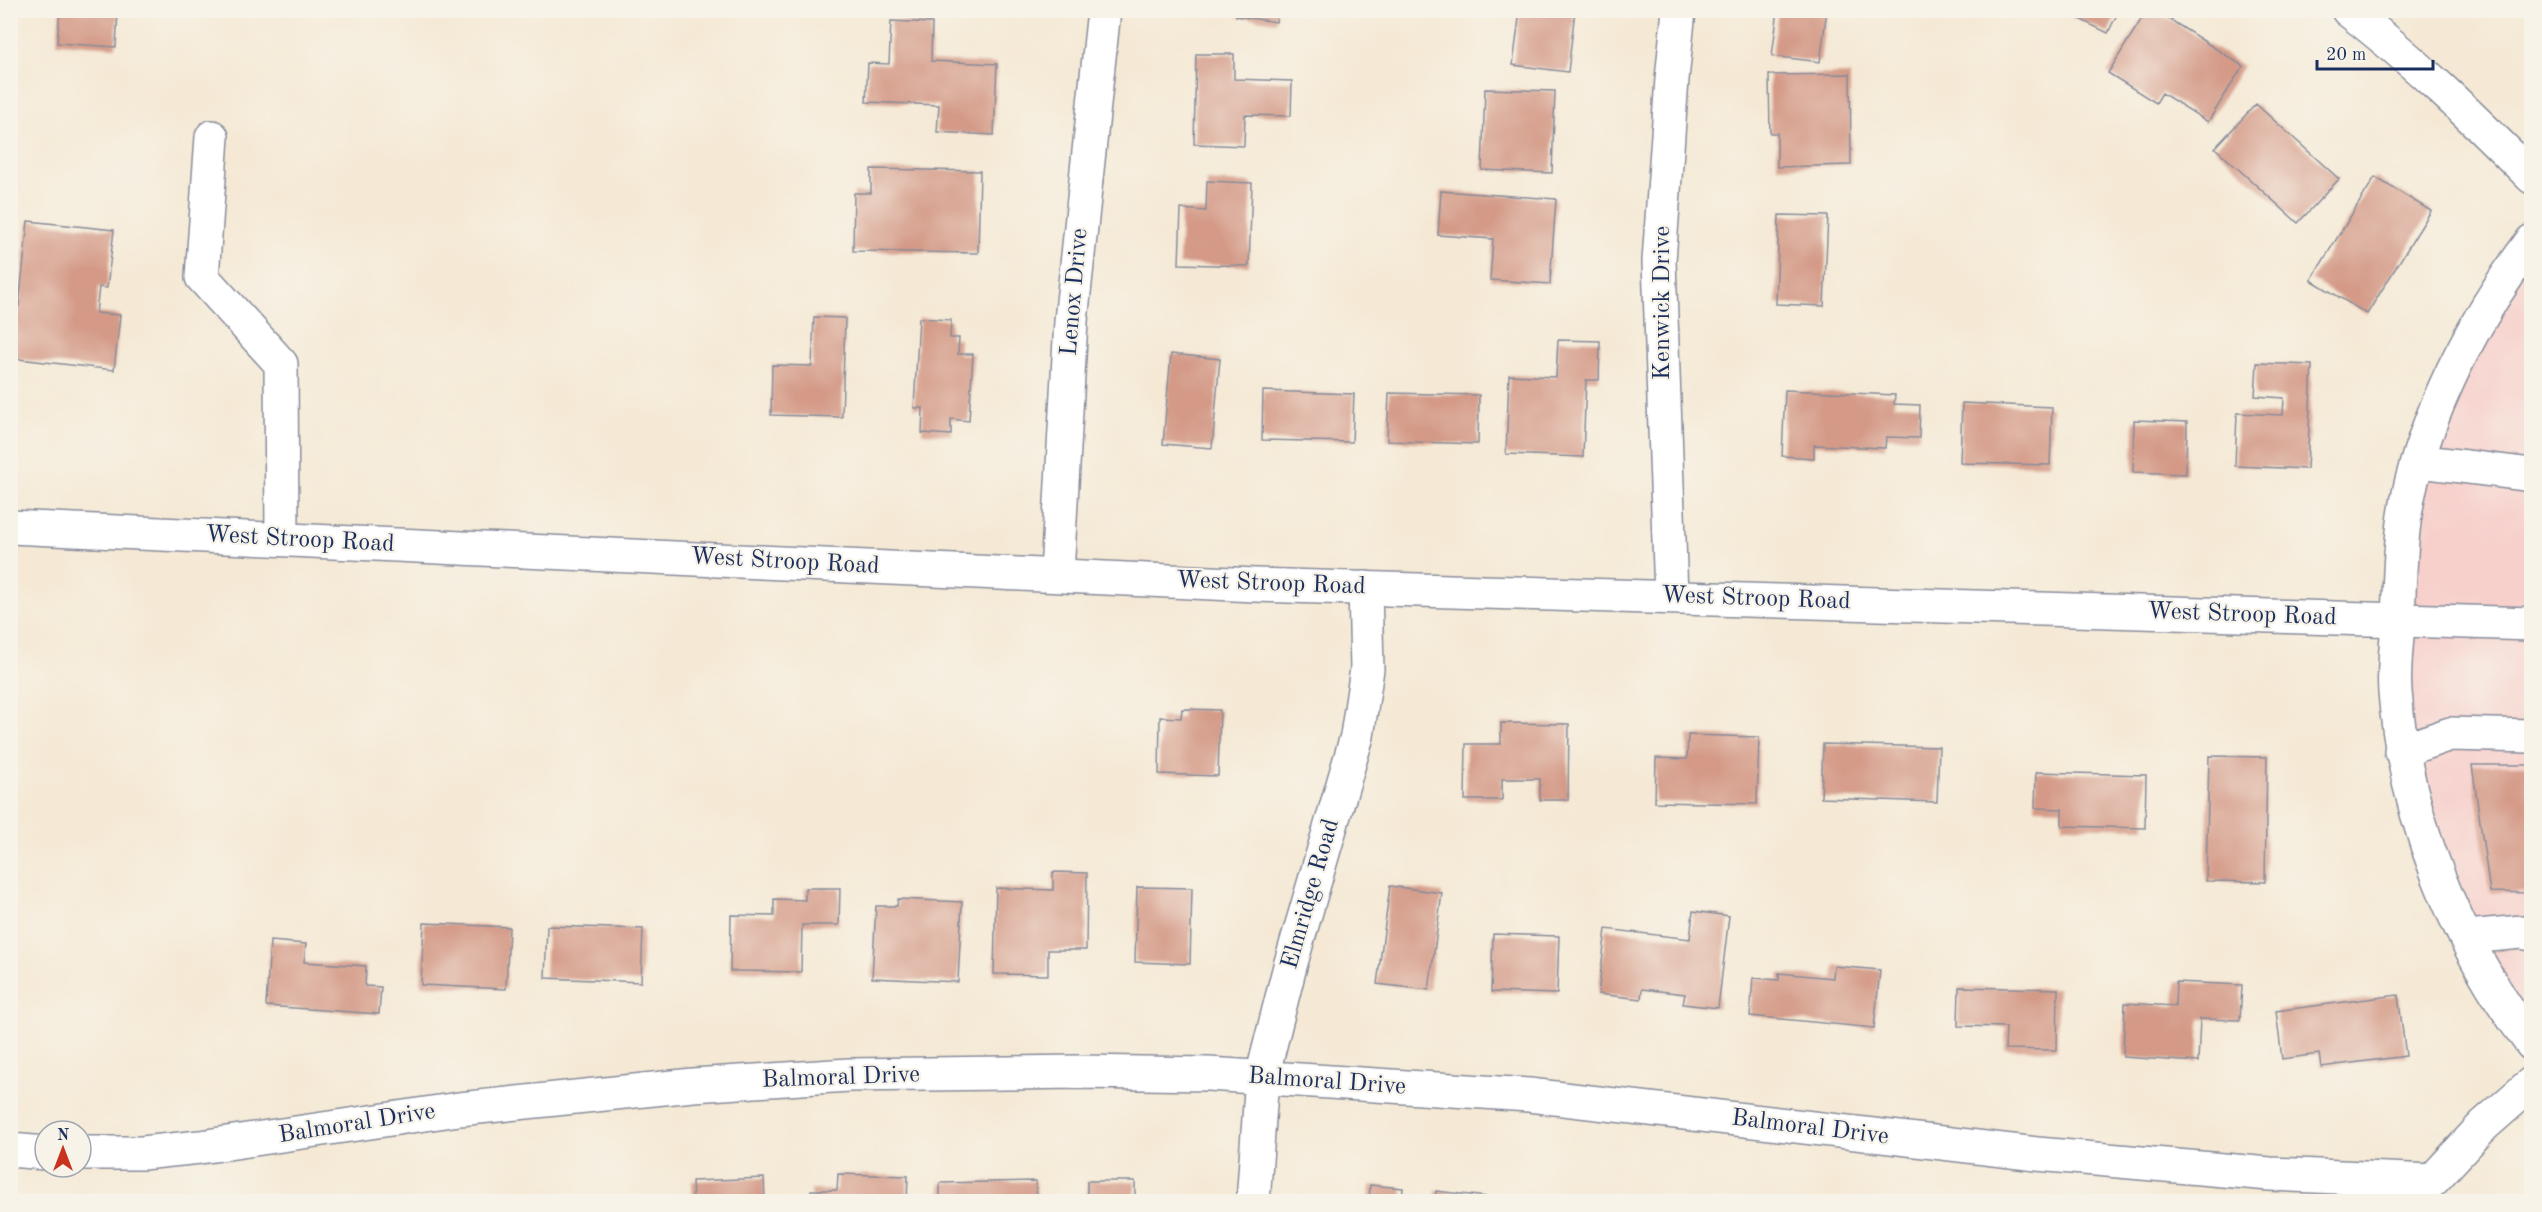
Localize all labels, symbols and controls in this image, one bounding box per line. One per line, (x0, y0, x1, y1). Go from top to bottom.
scale bar (2317, 33, 2432, 71)
text: 20 m (2326, 46, 2366, 64)
street label: Kenwick Drive (1651, 226, 1675, 380)
street label: Lenox Drive (1057, 227, 1093, 357)
street label: West Stroop Road (205, 523, 395, 557)
street label: West Stroop Road (690, 545, 880, 579)
street label: West Stroop Road (1176, 569, 1366, 599)
street label: West Stroop Road (1661, 584, 1851, 614)
street label: West Stroop Road (2147, 600, 2337, 630)
street label: Elmridge Road (1278, 816, 1344, 972)
street label: Balmoral Drive (761, 1063, 921, 1093)
street label: Balmoral Drive (1247, 1065, 1407, 1099)
street label: Balmoral Drive (277, 1100, 437, 1148)
street label: Balmoral Drive (1730, 1106, 1890, 1150)
north arrow (33, 1119, 93, 1179)
text: N (57, 1128, 70, 1144)

